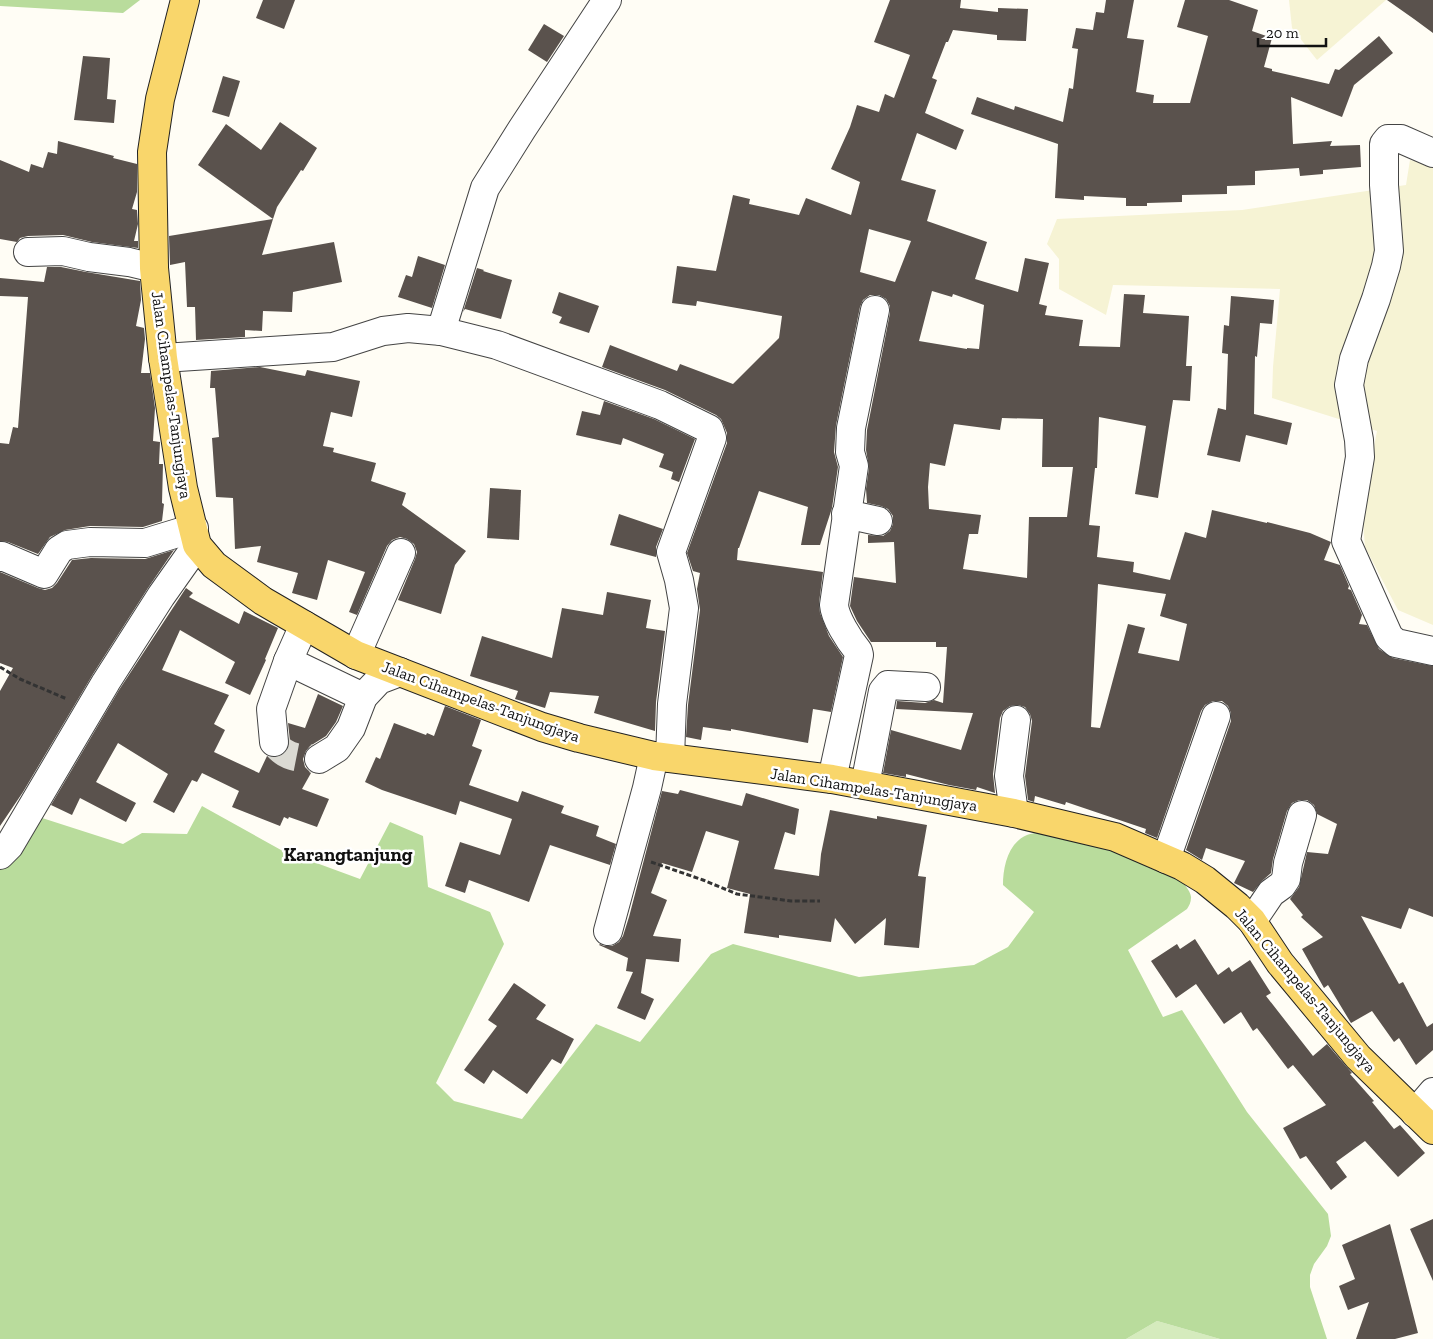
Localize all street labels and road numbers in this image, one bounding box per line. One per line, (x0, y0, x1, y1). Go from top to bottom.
street label: Jalan Cihampelas-Tanjungjaya (148, 290, 195, 500)
street label: Jalan Cihampelas-Tanjungjaya (379, 657, 583, 746)
street label: Jalan Cihampelas-Tanjungjaya (769, 764, 979, 815)
street label: Jalan Cihampelas-Tanjungjaya (1231, 904, 1380, 1077)

